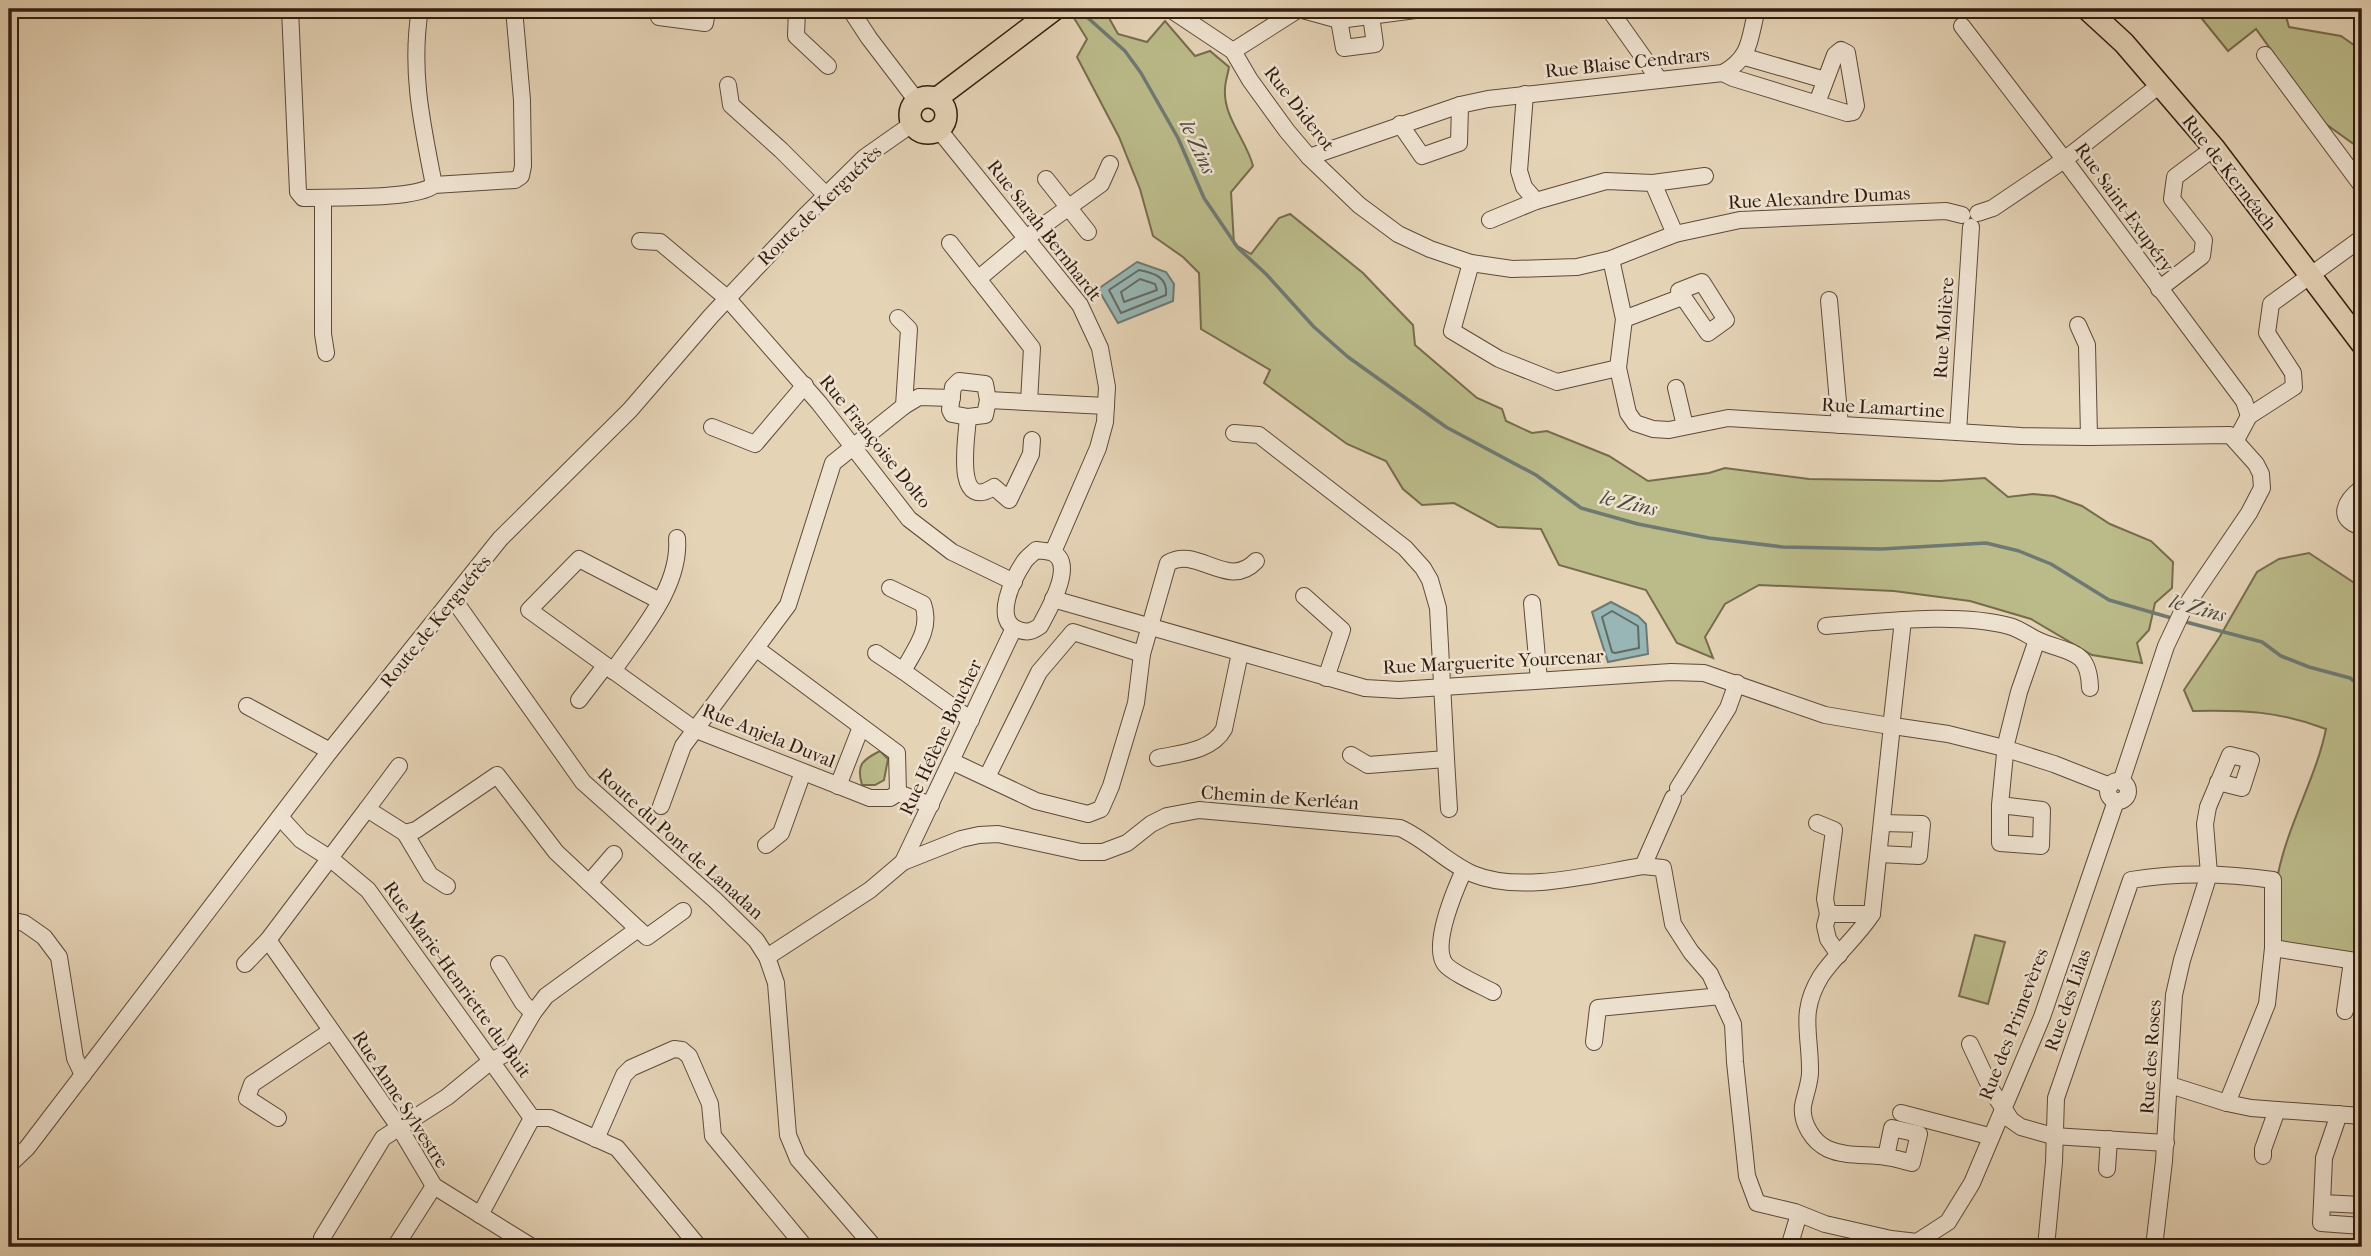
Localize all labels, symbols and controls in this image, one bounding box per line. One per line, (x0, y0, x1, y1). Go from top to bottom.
street label: Rue Blaise Cendrars (1544, 43, 1711, 83)
street label: Rue Diderot (1259, 62, 1339, 156)
street label: Rue de Kernéach (2177, 110, 2281, 235)
water label: le Zins (1175, 115, 1221, 178)
street label: Rue Saint-Exupéry (2070, 139, 2179, 277)
street label: Route de Kerguérès (753, 141, 886, 270)
street label: Rue Sarah Bernhardt (982, 156, 1106, 306)
street label: Rue Alexandre Dumas (1727, 182, 1911, 214)
street label: Rue Molière (1929, 277, 1959, 380)
street label: Rue Françoise Dolto (815, 371, 936, 513)
street label: Rue Lamartine (1821, 394, 1945, 422)
water label: le Zins (1597, 485, 1660, 521)
street label: Route de Kerguérès (376, 551, 496, 692)
water label: le Zins (2166, 589, 2229, 627)
street label: Rue Marguerite Yourcenar (1382, 645, 1605, 679)
street label: Rue Hélène Boucher (895, 655, 987, 819)
street label: Rue Anjela Duval (699, 699, 838, 773)
street label: Route du Pont de Lanadan (593, 763, 768, 924)
street label: Chemin de Kerléan (1200, 782, 1360, 814)
street label: Rue Marie-Henriette du Buit (379, 877, 536, 1082)
street label: Rue des Primevères (1975, 945, 2053, 1104)
street label: Rue des Lilas (2040, 946, 2096, 1054)
street label: Rue des Roses (2136, 999, 2166, 1115)
street label: Rue Anne Sylvestre (347, 1027, 453, 1172)

